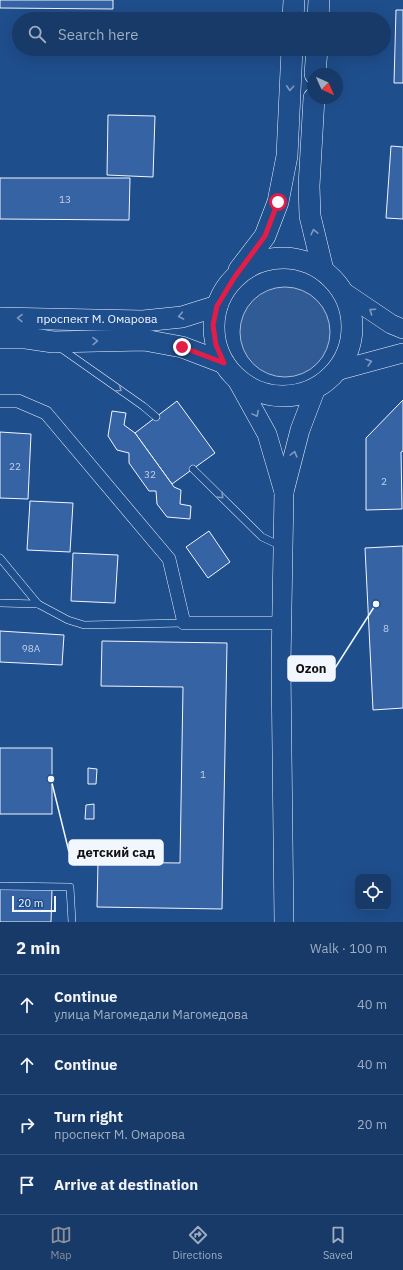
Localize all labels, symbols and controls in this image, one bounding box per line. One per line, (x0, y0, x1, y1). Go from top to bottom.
search box (12, 12, 391, 56)
icon: search (26, 23, 48, 45)
text: Search here (58, 25, 138, 44)
north arrow (307, 68, 343, 104)
one-way arrow (286, 85, 294, 91)
house number: 13 (59, 193, 71, 206)
route start (269, 193, 287, 211)
one-way arrow (310, 229, 318, 235)
one-way arrow (369, 308, 376, 316)
street label: проспект М. Омарова (37, 311, 158, 326)
one-way arrow (177, 312, 184, 320)
one-way arrow (17, 314, 23, 322)
one-way arrow (92, 337, 98, 345)
route end (173, 338, 191, 356)
one-way arrow (366, 358, 373, 367)
one-way arrow (115, 384, 122, 392)
one-way arrow (251, 410, 259, 417)
one-way arrow (289, 451, 298, 458)
house number: 22 (9, 460, 21, 473)
house number: 32 (144, 468, 156, 481)
house number: 2 (381, 475, 387, 488)
one-way arrow (216, 491, 224, 499)
house number: 8 (383, 622, 389, 635)
house number: 98А (22, 642, 41, 655)
callout: Ozon (288, 656, 335, 681)
text: Ozon (296, 660, 326, 677)
house number: 1 (200, 768, 206, 781)
callout: детский сад (69, 840, 163, 865)
text: детский сад (77, 844, 156, 861)
map controls (355, 874, 391, 910)
button: locate (355, 874, 391, 910)
scale bar (12, 894, 56, 913)
text: 20 m (18, 896, 43, 910)
text: 2 min (16, 937, 60, 959)
text: Walk · 100 m (310, 940, 387, 957)
text: Continue (54, 987, 118, 1006)
icon: ahead (16, 994, 38, 1016)
text: 40 m (357, 996, 387, 1013)
text: улица Магомедали Магомедова (54, 1006, 248, 1023)
icon: ahead (16, 1054, 38, 1076)
text: Continue (54, 1055, 118, 1074)
text: 40 m (357, 1056, 387, 1073)
text: Turn right (54, 1107, 123, 1126)
icon: right (16, 1114, 38, 1136)
text: 20 m (357, 1116, 387, 1133)
text: проспект М. Омарова (54, 1126, 185, 1143)
icon: arrive (16, 1174, 38, 1196)
text: Arrive at destination (54, 1175, 198, 1194)
tab: Map (50, 1224, 72, 1262)
tab: Directions (172, 1224, 223, 1262)
tab: Saved (323, 1224, 353, 1262)

